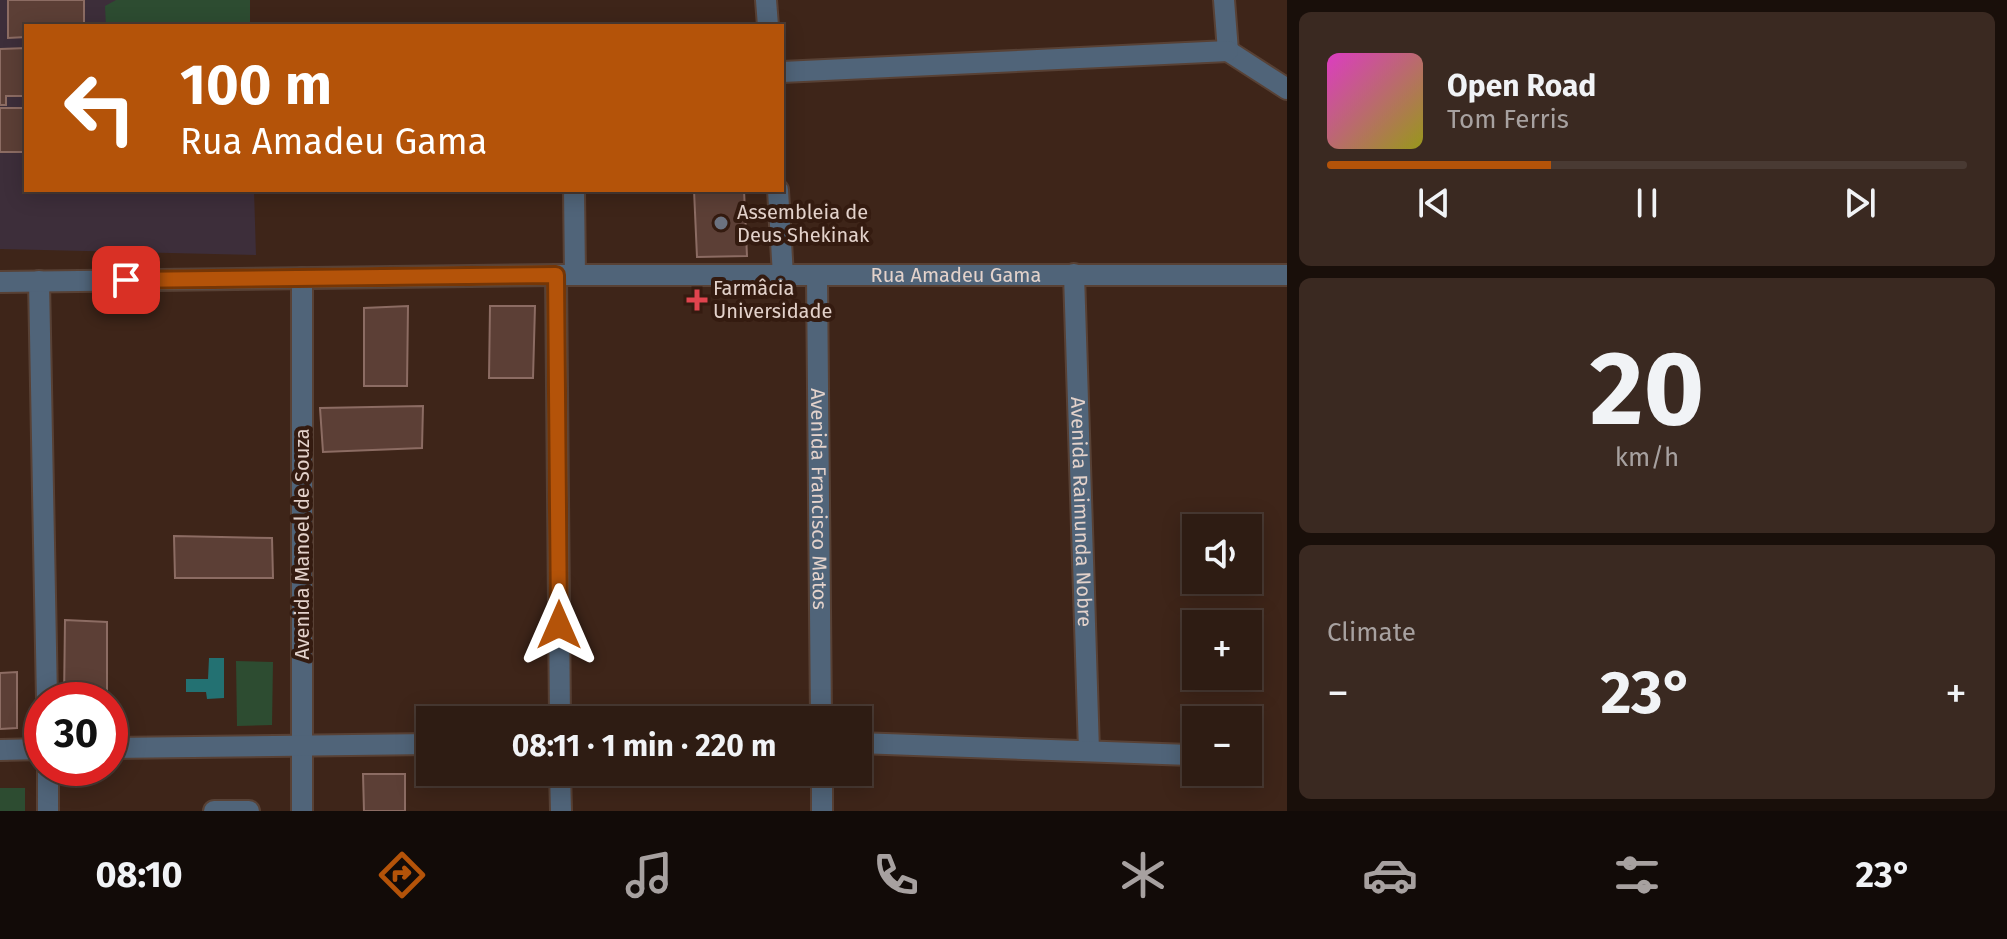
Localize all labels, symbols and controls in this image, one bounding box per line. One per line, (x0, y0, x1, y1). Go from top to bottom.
text: 100 m (180, 52, 332, 119)
icon: left (48, 56, 152, 160)
text: Open Road (1447, 68, 1596, 104)
text: Tom Ferris (1447, 104, 1569, 135)
text: Rua Amadeu Gama (180, 120, 487, 164)
icon: previous (1412, 181, 1456, 225)
icon: pause (1625, 181, 1669, 225)
icon: next (1838, 181, 1882, 225)
place label: Assembleia de Deus Shekinak (737, 200, 870, 247)
marker: Assembleia de Deus Shekinak (712, 214, 730, 232)
pin (92, 246, 160, 314)
icon: arrive (104, 258, 148, 302)
street label: Rua Amadeu Gama (871, 263, 1041, 287)
place label: Farmâcia Universidade (713, 276, 832, 323)
marker: Farmâcia Universidade (688, 291, 706, 309)
text: 20 (1590, 327, 1704, 452)
street label: Avenida Francisco Matos (806, 388, 832, 610)
street label: Avenida Raimunda Nobre (1066, 397, 1097, 627)
street label: Avenida Manoel de Souza (290, 428, 314, 660)
text: km/h (1615, 442, 1679, 473)
map controls (1182, 514, 1262, 786)
button: sound (1182, 514, 1262, 594)
position arrow (517, 583, 601, 667)
button: + (1182, 610, 1262, 690)
text: Climate (1327, 617, 1416, 648)
text: 23° (1600, 657, 1694, 729)
text: − (1327, 667, 1349, 720)
text: + (1945, 667, 1967, 720)
speed limit sign: 30 (24, 682, 128, 786)
button: − (1182, 706, 1262, 786)
text: 08:11 · 1 min · 220 m (512, 728, 776, 764)
icon: directions (374, 847, 430, 903)
icon: music (621, 847, 677, 903)
icon: phone (868, 847, 924, 903)
icon: climate (1115, 847, 1171, 903)
icon: car (1362, 847, 1418, 903)
icon: filters (1609, 847, 1665, 903)
text: 08:10 (95, 853, 183, 897)
text: 23° (1856, 853, 1911, 897)

